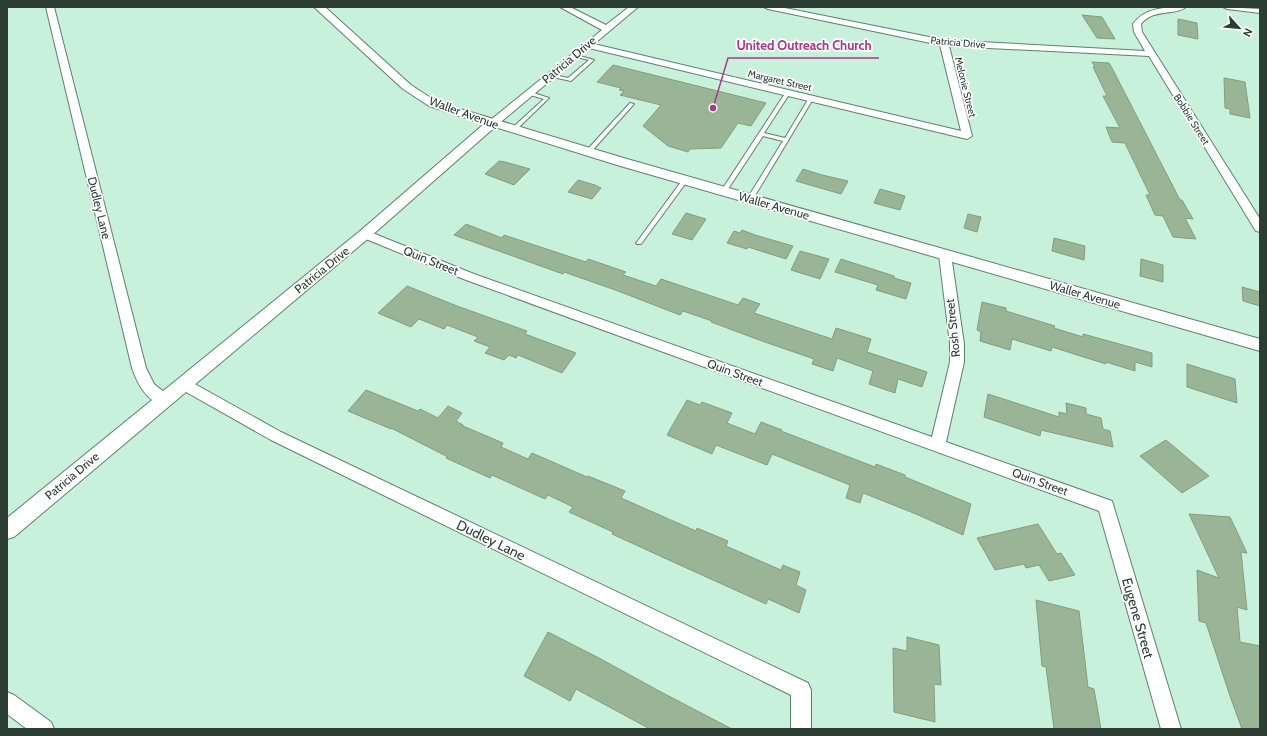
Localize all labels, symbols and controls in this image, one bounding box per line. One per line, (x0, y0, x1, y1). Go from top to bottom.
north arrow (1219, 8, 1259, 48)
text: N (1240, 26, 1256, 39)
street label: Patricia Drive (539, 33, 599, 87)
callout: United Outreach Church (728, 33, 879, 58)
street label: Patricia Drive (930, 34, 986, 51)
text: United Outreach Church (736, 37, 872, 53)
street label: Melonie Street (952, 56, 979, 119)
street label: Margaret Street (747, 67, 814, 94)
street label: Bobbie Street (1171, 91, 1213, 148)
street label: Waller Avenue (427, 93, 501, 132)
street label: Dudley Lane (84, 175, 114, 241)
street label: Waller Avenue (737, 188, 811, 223)
street label: Patricia Drive (291, 243, 352, 296)
street label: Quin Street (401, 243, 461, 278)
street label: Waller Avenue (1048, 277, 1122, 312)
street label: Rosh Street (942, 298, 963, 358)
street label: Quin Street (705, 356, 765, 390)
street label: Patricia Drive (42, 449, 102, 503)
street label: Quin Street (1010, 465, 1070, 499)
street label: Dudley Lane (454, 516, 528, 564)
street label: Eugene Street (1118, 576, 1158, 661)

